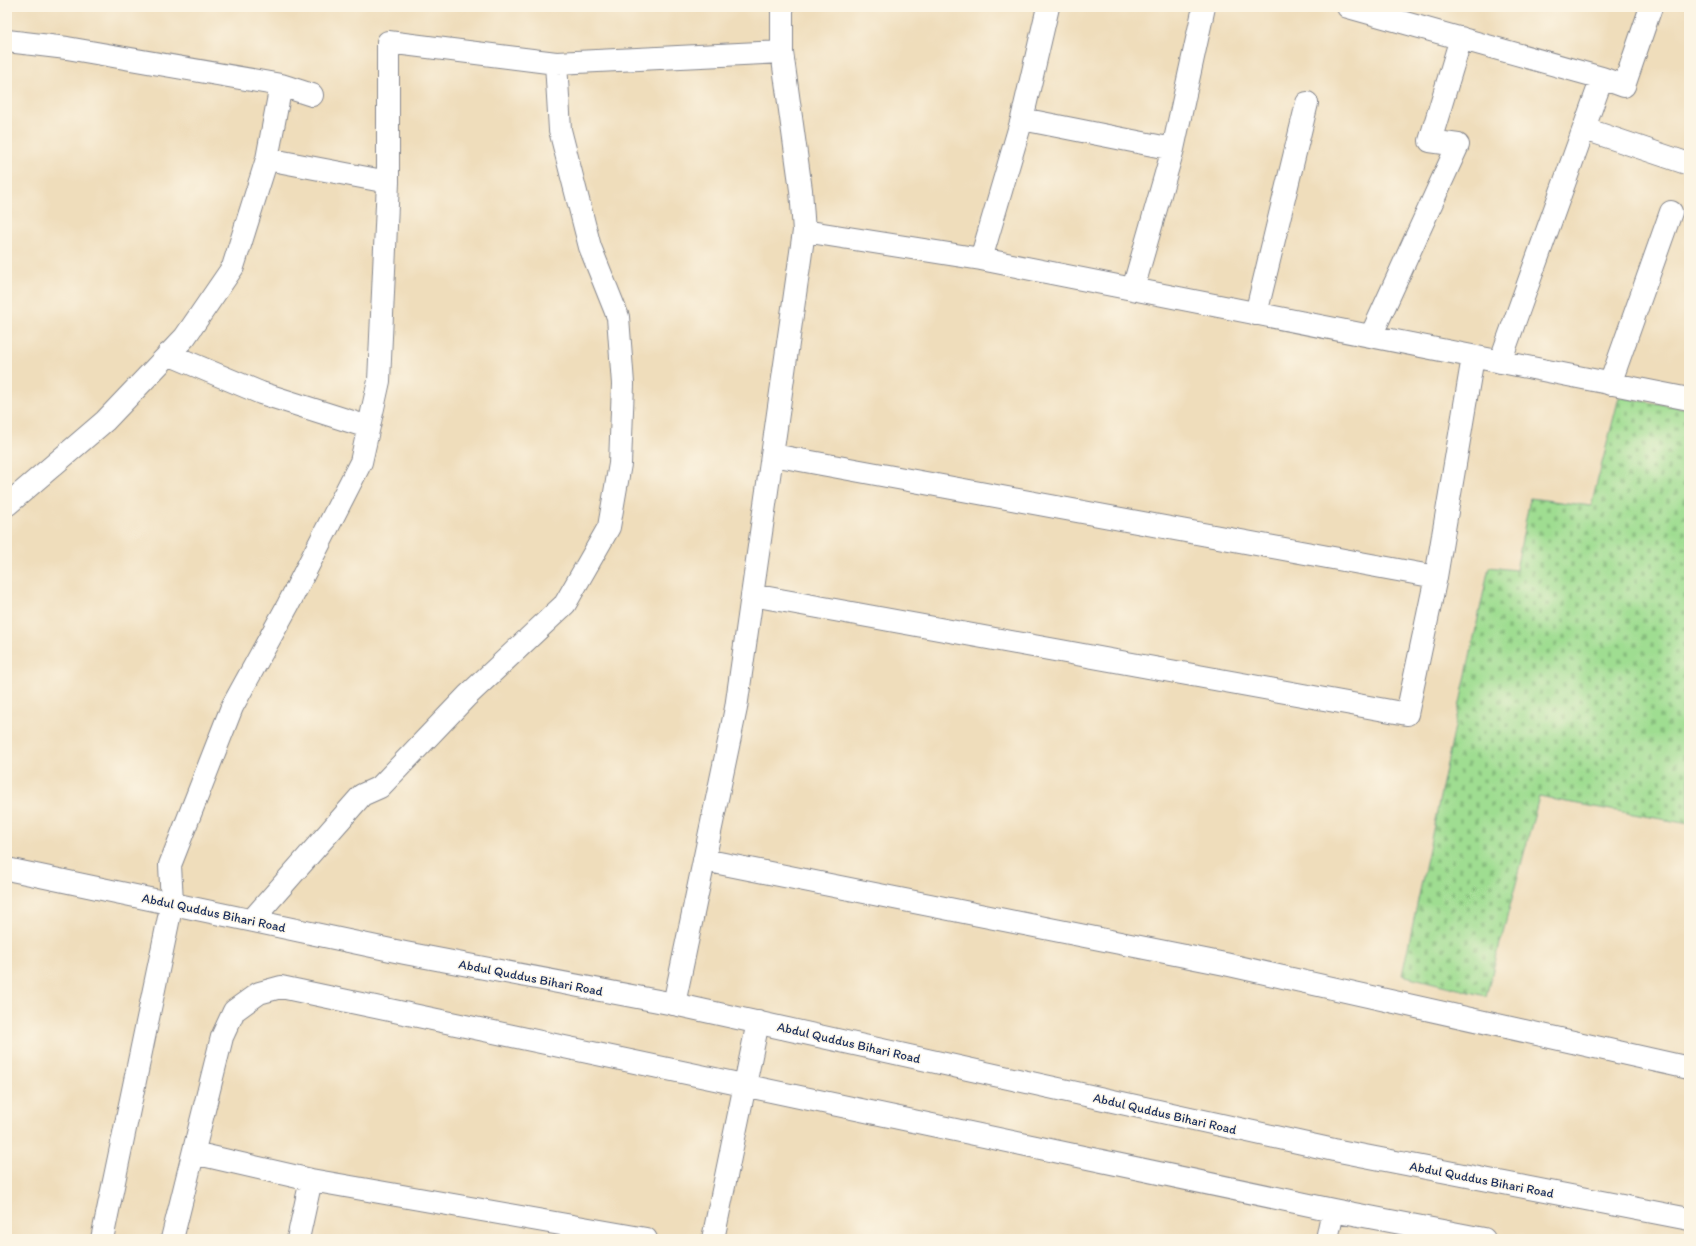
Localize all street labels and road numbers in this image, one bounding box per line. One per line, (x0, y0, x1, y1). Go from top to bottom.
street label: Abdul Quddus Bihari Road (141, 890, 287, 935)
street label: Abdul Quddus Bihari Road (458, 956, 604, 999)
street label: Abdul Quddus Bihari Road (776, 1019, 922, 1066)
street label: Abdul Quddus Bihari Road (1092, 1090, 1238, 1137)
street label: Abdul Quddus Bihari Road (1409, 1158, 1555, 1201)

